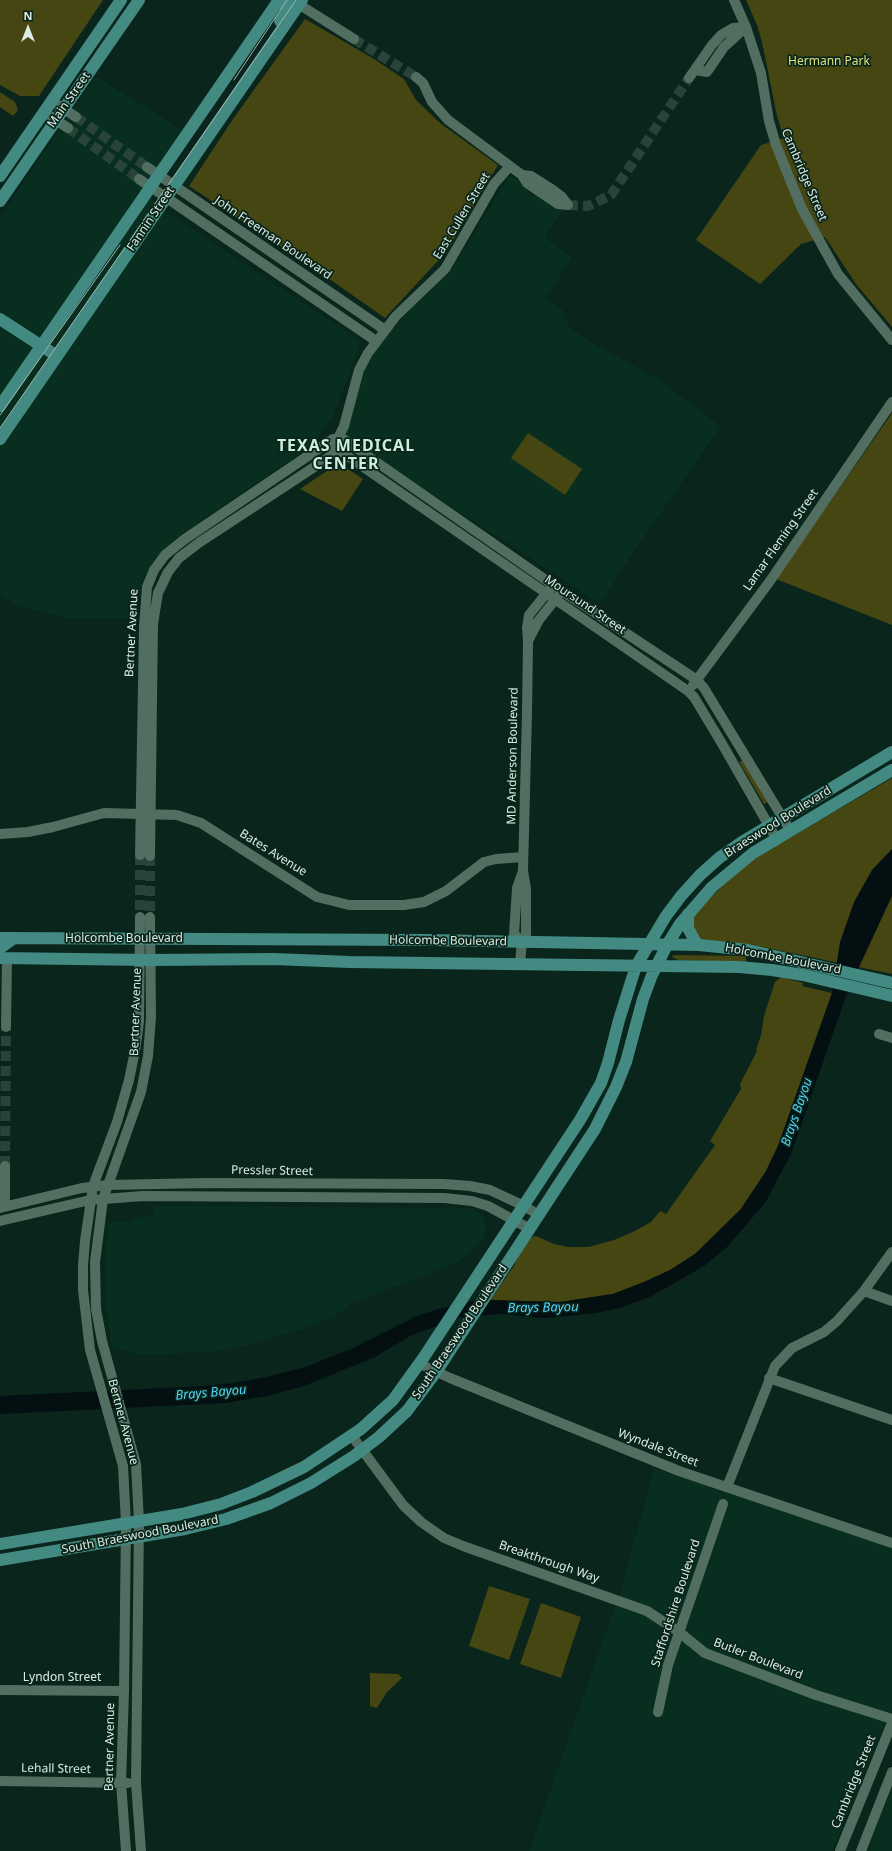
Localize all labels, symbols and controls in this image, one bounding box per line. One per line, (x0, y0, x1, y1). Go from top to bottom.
north arrow (8, 8, 48, 48)
text: N (24, 8, 32, 23)
park label: Hermann Park (788, 55, 870, 69)
street label: Main Street (45, 69, 93, 131)
street label: Cambridge Street (778, 127, 830, 223)
street label: East Cullen Street (430, 170, 494, 262)
street label: Fannin Street (124, 184, 178, 254)
street label: John Freeman Boulevard (212, 193, 334, 283)
district label: TEXAS MEDICAL CENTER (277, 436, 415, 474)
street label: Lamar Fleming Street (740, 486, 822, 594)
street label: Moursund Street (542, 572, 628, 638)
street label: Bertner Avenue (123, 589, 141, 677)
street label: MD Anderson Boulevard (505, 687, 521, 825)
street label: Braeswood Boulevard (722, 783, 834, 861)
street label: Bates Avenue (237, 827, 309, 879)
street label: Holcombe Boulevard (65, 932, 183, 946)
street label: Holcombe Boulevard (389, 933, 507, 949)
street label: Holcombe Boulevard (724, 941, 842, 977)
street label: Bertner Avenue (127, 968, 145, 1056)
water label: Brays Bayou (778, 1076, 816, 1148)
street label: Pressler Street (231, 1163, 313, 1179)
street label: South Braeswood Boulevard (409, 1262, 511, 1402)
water label: Brays Bayou (507, 1300, 579, 1316)
street label: Bertner Avenue (105, 1378, 141, 1466)
water label: Brays Bayou (175, 1382, 247, 1404)
street label: Wyndale Street (616, 1426, 700, 1470)
street label: South Braeswood Boulevard (60, 1513, 220, 1557)
street label: Staffordshire Boulevard (649, 1537, 703, 1669)
street label: Breakthrough Way (497, 1538, 601, 1586)
street label: Butler Boulevard (711, 1635, 805, 1683)
street label: Lyndon Street (23, 1671, 101, 1685)
street label: Bertner Avenue (102, 1703, 118, 1791)
street label: Cambridge Street (829, 1733, 879, 1831)
street label: Lehall Street (21, 1761, 91, 1777)

